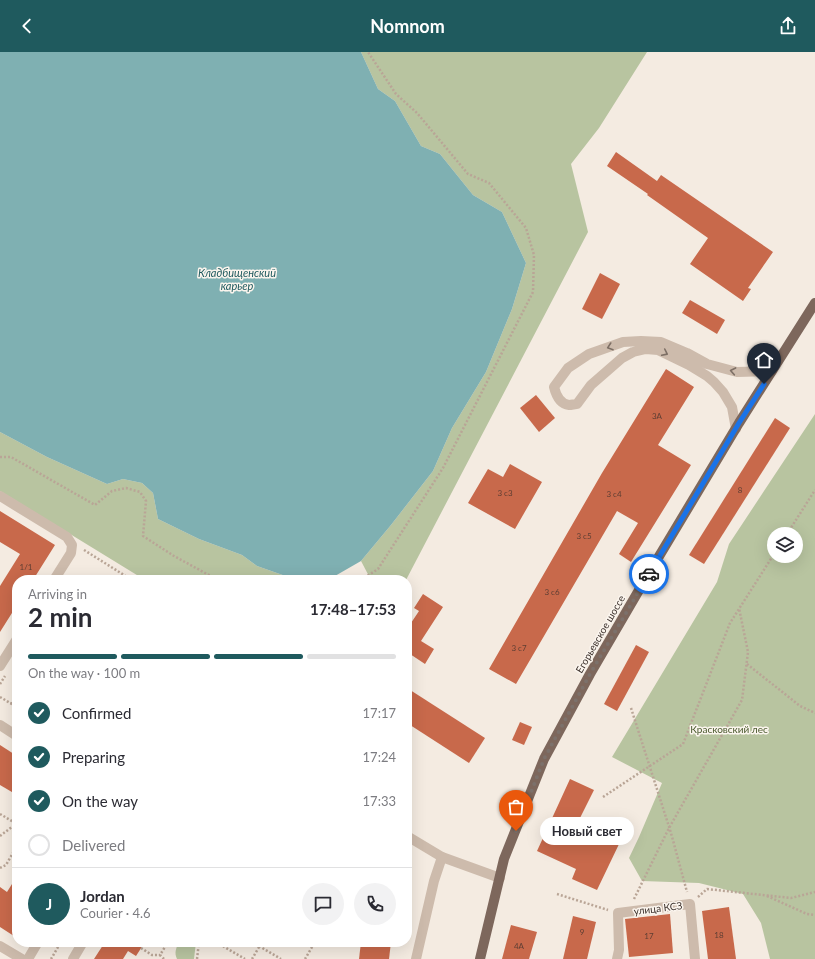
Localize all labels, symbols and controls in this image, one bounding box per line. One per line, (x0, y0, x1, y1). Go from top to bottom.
icon: back (16, 15, 38, 37)
text: Nomnom (370, 15, 445, 37)
icon: share (777, 15, 799, 37)
water label: Кладбищенский карьер (198, 266, 276, 292)
one-way arrow (607, 342, 614, 351)
pin (747, 343, 781, 384)
one-way arrow (661, 348, 668, 356)
icon: home (753, 349, 775, 371)
one-way arrow (730, 367, 737, 375)
house number: 3А (652, 411, 663, 421)
house number: 8 (738, 485, 743, 495)
house number: 3 с3 (497, 488, 513, 498)
house number: 3 с4 (606, 489, 622, 499)
map controls (767, 527, 803, 563)
button: layers (767, 527, 803, 563)
house number: 3 с5 (576, 531, 592, 541)
courier (629, 554, 669, 594)
house number: 1/1 (20, 562, 33, 572)
icon: car (638, 563, 660, 585)
text: Arriving in (28, 586, 87, 602)
house number: 3 с6 (544, 587, 560, 597)
street label: Егорьевское шоссе (573, 593, 627, 675)
text: 17:48–17:53 (310, 600, 396, 618)
text: 2 min (28, 601, 92, 633)
house number: 3 с7 (511, 643, 527, 653)
text: On the way · 100 m (28, 665, 140, 681)
icon: check (28, 702, 50, 724)
text: Confirmed (62, 704, 131, 722)
text: 17:17 (363, 705, 396, 721)
park label: Красковский лес (690, 723, 768, 735)
icon: check (28, 746, 50, 768)
text: Preparing (62, 748, 125, 766)
text: 17:24 (363, 749, 396, 765)
icon: check (28, 790, 50, 812)
pin (499, 790, 533, 831)
text: On the way (62, 792, 138, 810)
text: 17:33 (363, 793, 396, 809)
icon: bag (505, 796, 527, 818)
callout: Новый свет (540, 817, 634, 845)
text: Новый свет (552, 823, 622, 839)
text: Delivered (62, 836, 125, 854)
button: chat (302, 883, 344, 925)
button: phone (354, 883, 396, 925)
text: Jordan (80, 887, 125, 905)
text: J (46, 895, 52, 913)
street label: улица КСЗ (633, 899, 683, 917)
text: Courier · 4.6 (80, 905, 151, 921)
house number: 9 (580, 927, 585, 937)
house number: 18 (714, 930, 724, 940)
house number: 17 (644, 931, 654, 941)
house number: 4А (514, 941, 525, 951)

